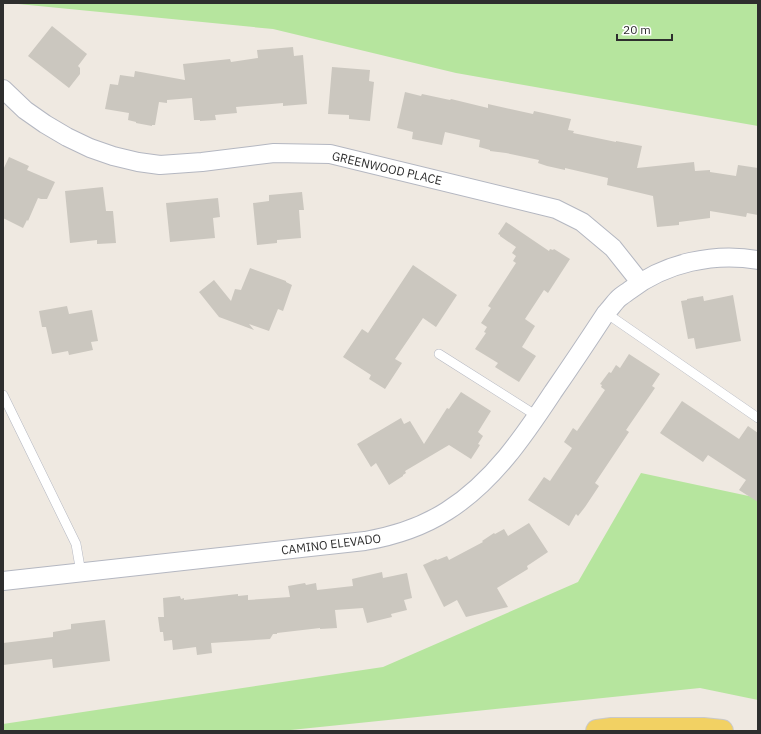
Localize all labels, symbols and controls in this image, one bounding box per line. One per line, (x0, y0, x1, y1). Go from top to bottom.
scale bar (617, 16, 672, 42)
text: 20 m (623, 22, 651, 37)
street label: GREENWOOD PLACE (330, 148, 444, 188)
street label: CAMINO ELEVADO (280, 530, 382, 558)

